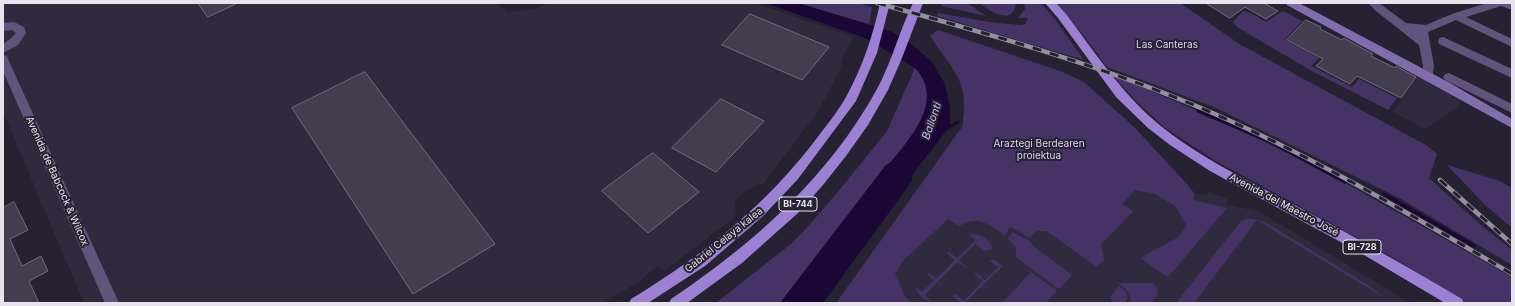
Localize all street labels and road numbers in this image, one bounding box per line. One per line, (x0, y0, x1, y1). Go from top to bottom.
street label: Avenida de Babcock & Wilcox (23, 115, 91, 247)
street label: Avenida del Maestro José (1227, 171, 1341, 239)
road number: BI-744 (779, 197, 817, 211)
street label: Gabriel Celaya kalea (683, 205, 765, 275)
road number: BI-728 (1343, 240, 1381, 254)

